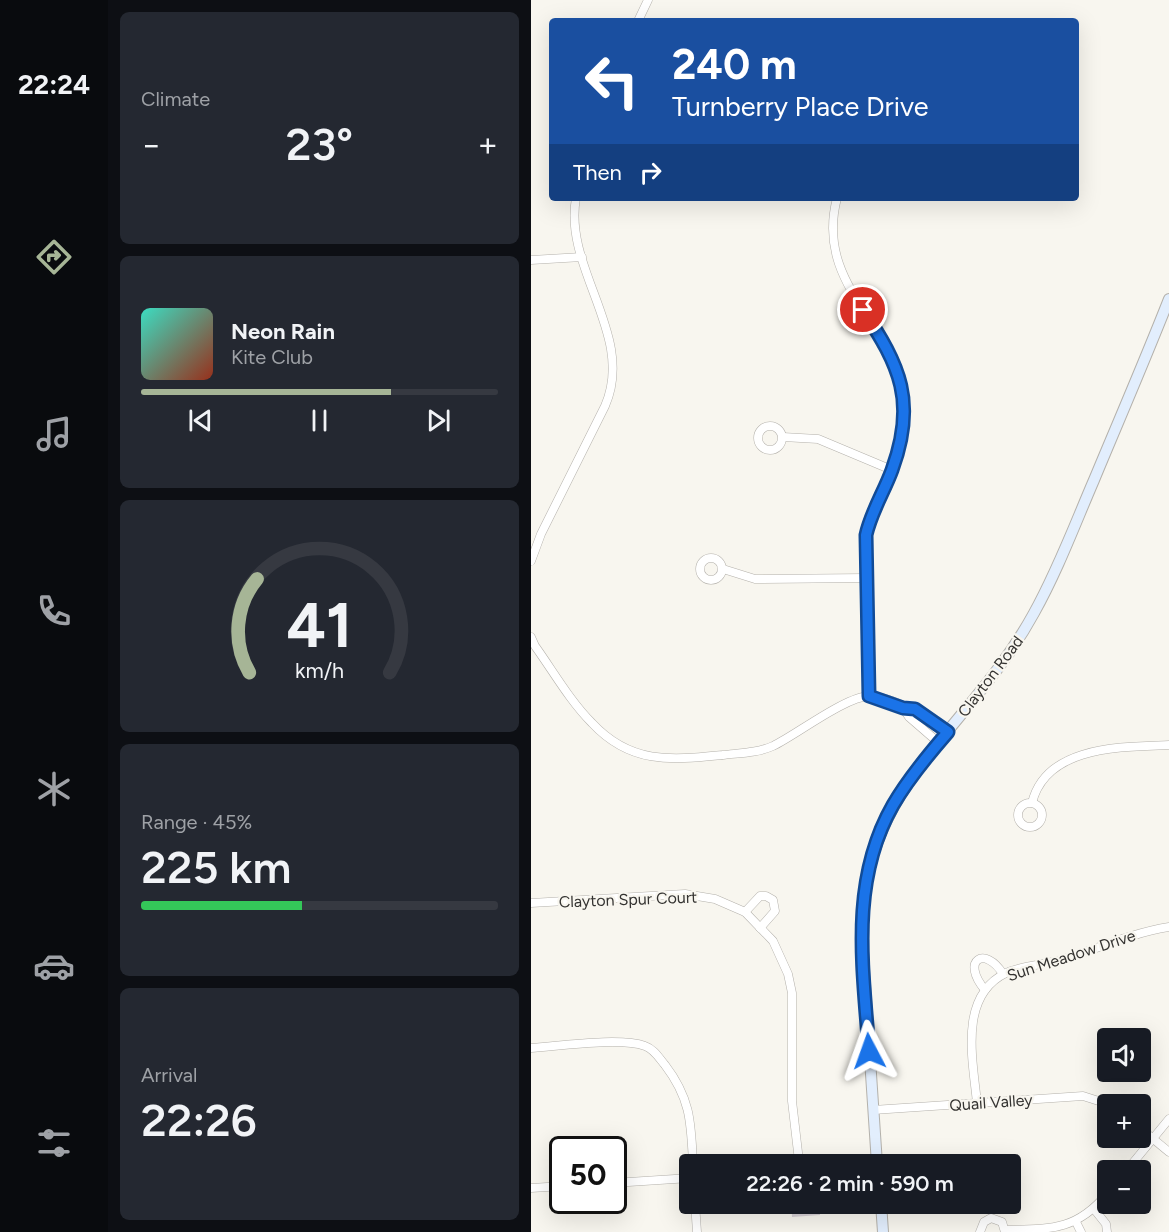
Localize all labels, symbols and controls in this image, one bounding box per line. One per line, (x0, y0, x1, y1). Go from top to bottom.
text: 240 m (672, 39, 797, 90)
icon: left (573, 42, 651, 120)
text: 22:24 (18, 68, 90, 101)
text: Climate (141, 87, 210, 111)
text: Turnberry Place Drive (672, 90, 928, 123)
text: 23° (286, 117, 353, 171)
text: − (141, 125, 162, 164)
text: + (477, 125, 498, 164)
icon: right (634, 156, 667, 189)
text: Then (573, 159, 622, 186)
icon: directions (33, 236, 75, 278)
pin (837, 284, 888, 335)
icon: arrive (846, 293, 879, 326)
text: Neon Rain (231, 318, 335, 345)
text: Kite Club (231, 345, 313, 369)
icon: previous (184, 404, 217, 437)
icon: pause (303, 404, 336, 437)
icon: next (422, 404, 455, 437)
icon: music (33, 413, 75, 455)
text: 41 (287, 588, 352, 663)
icon: phone (33, 590, 75, 632)
street label: Clayton Road (954, 632, 1027, 721)
text: km/h (295, 658, 344, 683)
icon: climate (33, 768, 75, 810)
text: Range · 45% (141, 810, 252, 834)
text: 225 km (141, 840, 291, 894)
street label: Clayton Spur Court (559, 888, 698, 911)
street label: Sun Meadow Drive (1004, 926, 1138, 985)
icon: car (33, 945, 75, 987)
position arrow (837, 1019, 901, 1083)
map controls (1097, 1028, 1151, 1214)
button: sound (1097, 1028, 1151, 1082)
text: Arrival (141, 1063, 197, 1087)
street label: Quail Valley (949, 1090, 1034, 1115)
text: 22:26 (141, 1093, 257, 1147)
button: + (1097, 1094, 1151, 1148)
icon: filters (33, 1122, 75, 1164)
speed limit sign: 50 (549, 1136, 627, 1214)
button: − (1097, 1160, 1151, 1214)
text: 22:26 · 2 min · 590 m (746, 1170, 954, 1197)

